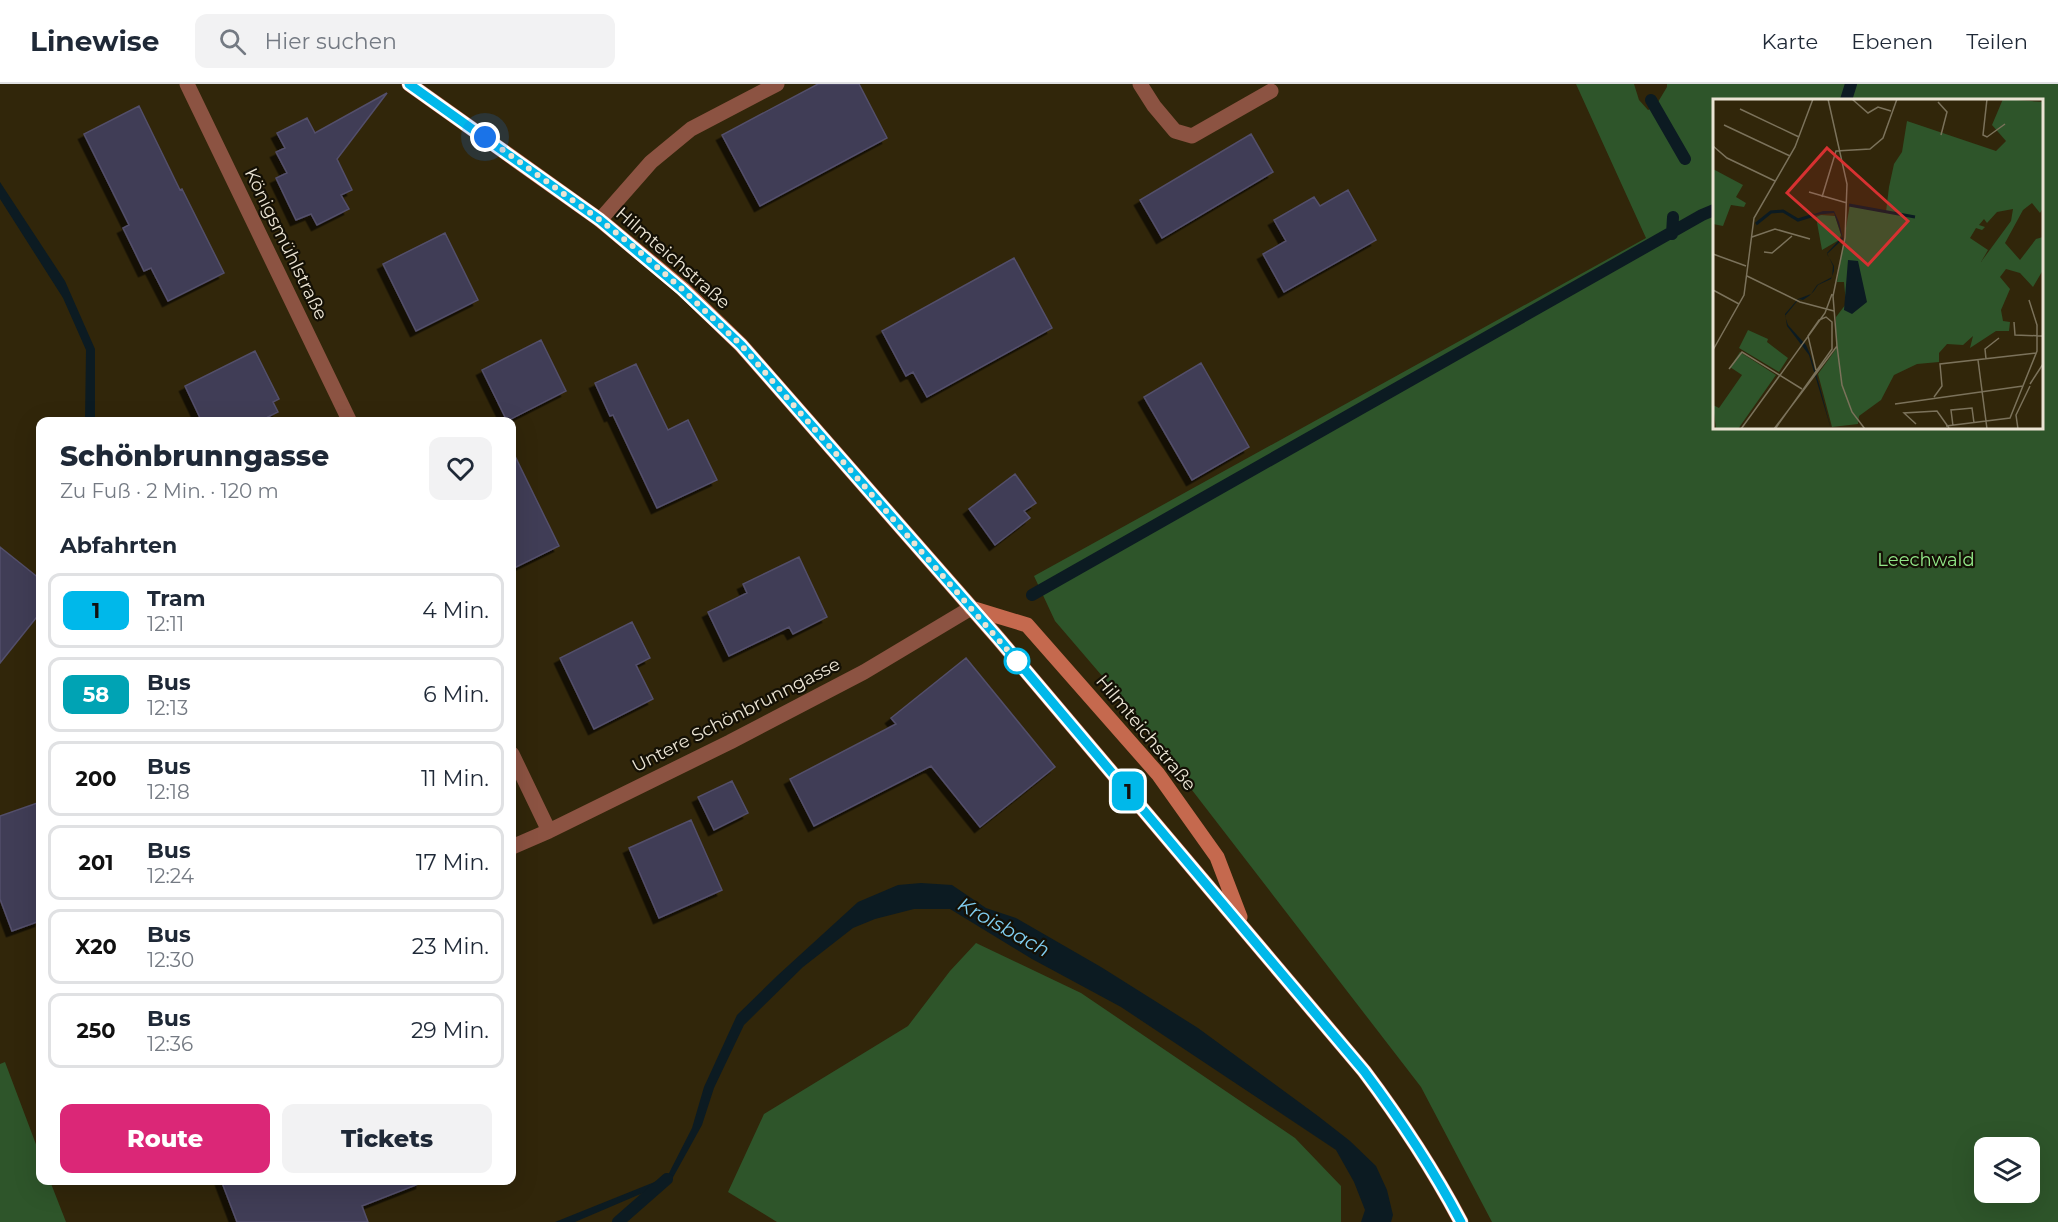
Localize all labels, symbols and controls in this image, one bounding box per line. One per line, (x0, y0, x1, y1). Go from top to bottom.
search box (195, 14, 615, 68)
text: Linewise (30, 24, 159, 58)
icon: search (216, 25, 249, 58)
text: Hier suchen (264, 28, 397, 55)
text: Karte (1762, 29, 1818, 54)
text: Ebenen (1851, 29, 1933, 54)
text: Teilen (1966, 29, 2028, 54)
inset map (1713, 99, 2043, 429)
your location (470, 122, 500, 152)
street label: Königsmühlstraße (240, 165, 332, 324)
street label: Hilmteichstraße (611, 202, 735, 314)
button: heart (429, 437, 492, 500)
text: Schönbrunngasse (60, 439, 329, 473)
text: Zu Fuß · 2 Min. · 120 m (60, 479, 279, 503)
text: Abfahrten (60, 532, 177, 559)
park label: Leechwald (1877, 549, 1975, 571)
text: Tram (147, 585, 206, 612)
text: 4 Min. (422, 597, 489, 624)
text: 1 (92, 598, 100, 623)
text: 12:11 (147, 612, 184, 636)
unlabelled marker (1004, 648, 1030, 674)
street label: Untere Schönbrunngasse (628, 653, 844, 777)
text: Bus (147, 669, 191, 696)
street label: Hilmteichstraße (1091, 671, 1201, 795)
text: 6 Min. (423, 681, 489, 708)
text: 58 (83, 682, 109, 707)
text: 12:13 (147, 696, 188, 720)
text: Bus (147, 753, 191, 780)
text: 11 Min. (421, 765, 489, 792)
text: 200 (76, 766, 116, 791)
line badge: 1 (1108, 772, 1148, 810)
text: 1 (1124, 779, 1132, 804)
text: 12:18 (147, 780, 190, 804)
text: Bus (147, 837, 191, 864)
text: 17 Min. (416, 849, 489, 876)
text: 201 (79, 850, 113, 875)
text: 12:24 (147, 864, 194, 888)
water label: Kroisbach (954, 892, 1054, 962)
text: Bus (147, 921, 191, 948)
text: 23 Min. (412, 933, 489, 960)
text: X20 (75, 934, 117, 959)
text: 12:30 (147, 948, 194, 972)
text: Bus (147, 1005, 191, 1032)
text: 29 Min. (411, 1017, 489, 1044)
text: 250 (76, 1018, 116, 1043)
text: 12:36 (147, 1032, 193, 1056)
button: Route (60, 1104, 270, 1173)
button: Tickets (282, 1104, 492, 1173)
map controls (1974, 1137, 2040, 1203)
button: layers (1974, 1137, 2040, 1203)

